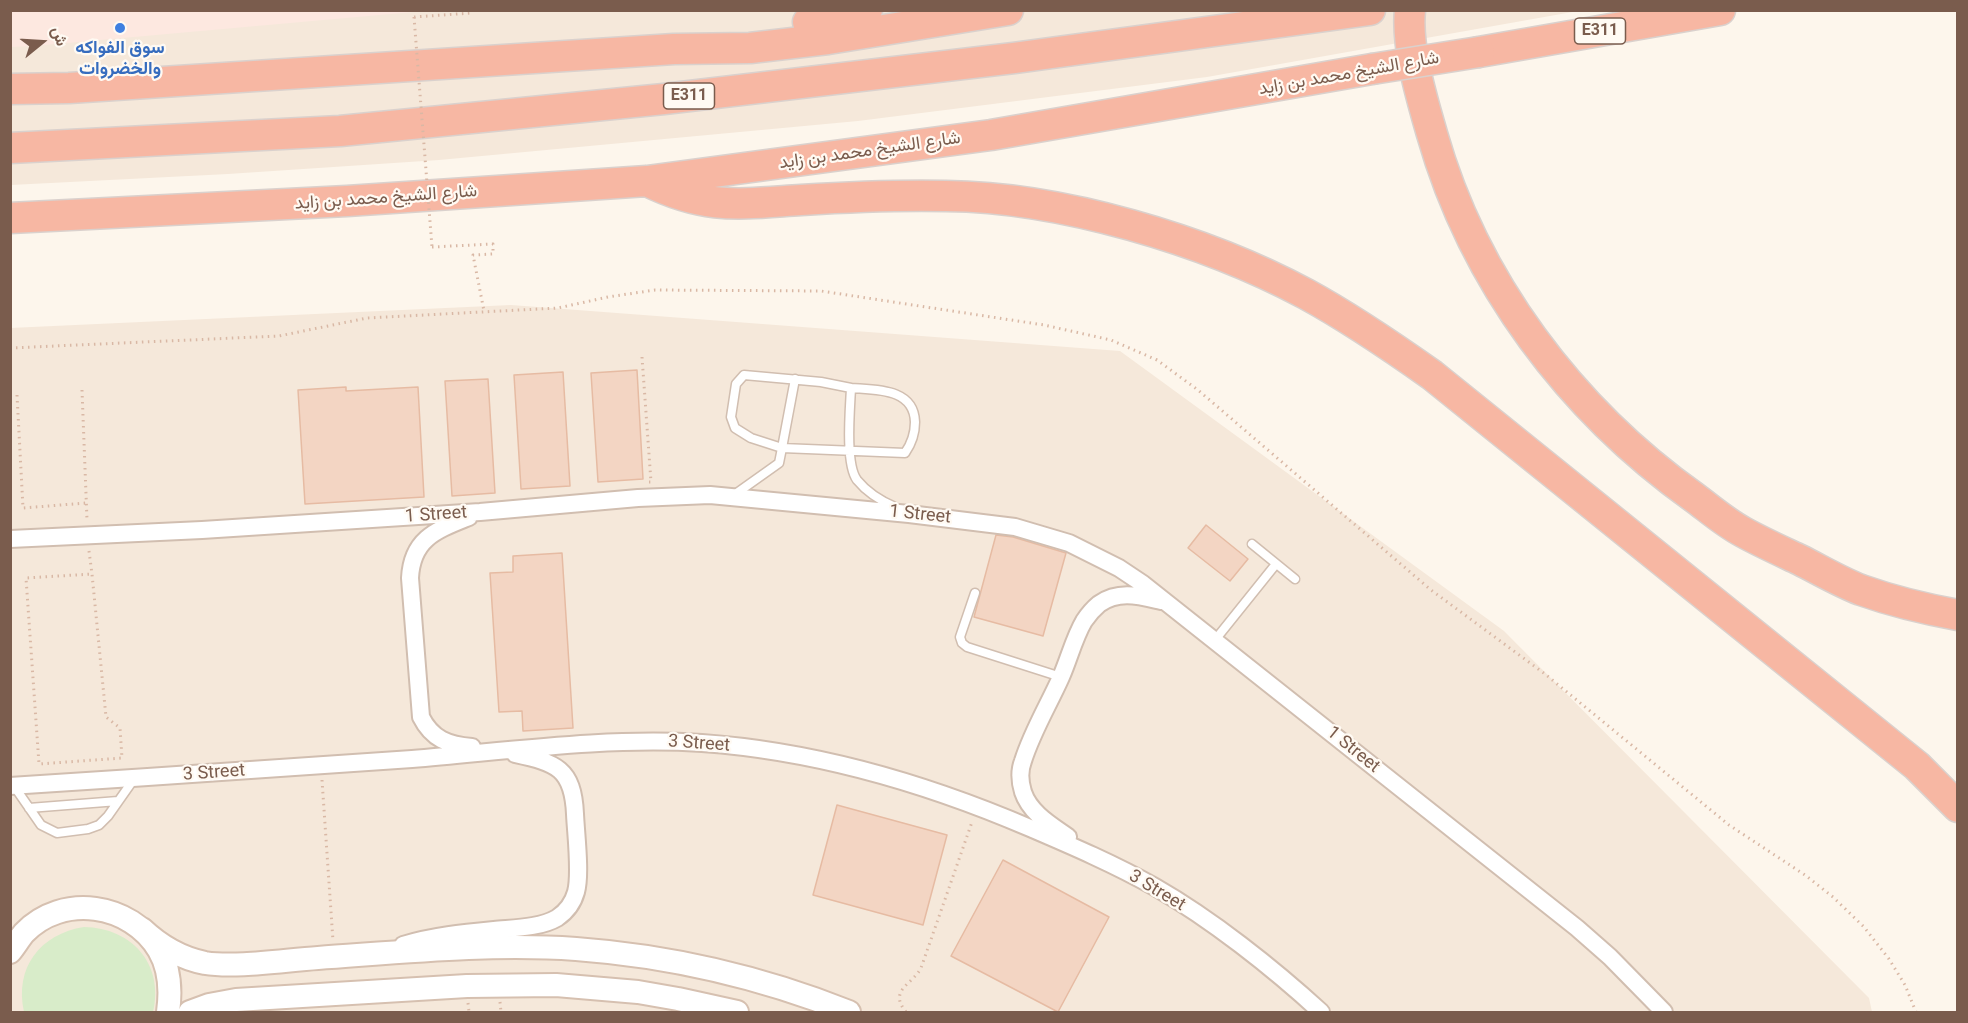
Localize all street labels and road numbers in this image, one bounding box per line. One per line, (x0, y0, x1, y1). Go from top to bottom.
road number: E311 (1574, 18, 1626, 44)
street label: شارع الشيخ محمد بن زايد (1257, 47, 1441, 101)
road number: E311 (664, 83, 714, 109)
street label: شارع الشيخ محمد بن زايد (778, 128, 962, 174)
street label: شارع الشيخ محمد بن زايد (294, 181, 478, 215)
street label: 1 Street (888, 501, 952, 529)
street label: 1 Street (404, 502, 468, 528)
street label: 1 Street (1322, 722, 1384, 778)
street label: 3 Street (667, 731, 731, 757)
street label: 3 Street (182, 760, 246, 786)
street label: 3 Street (1125, 866, 1189, 916)

